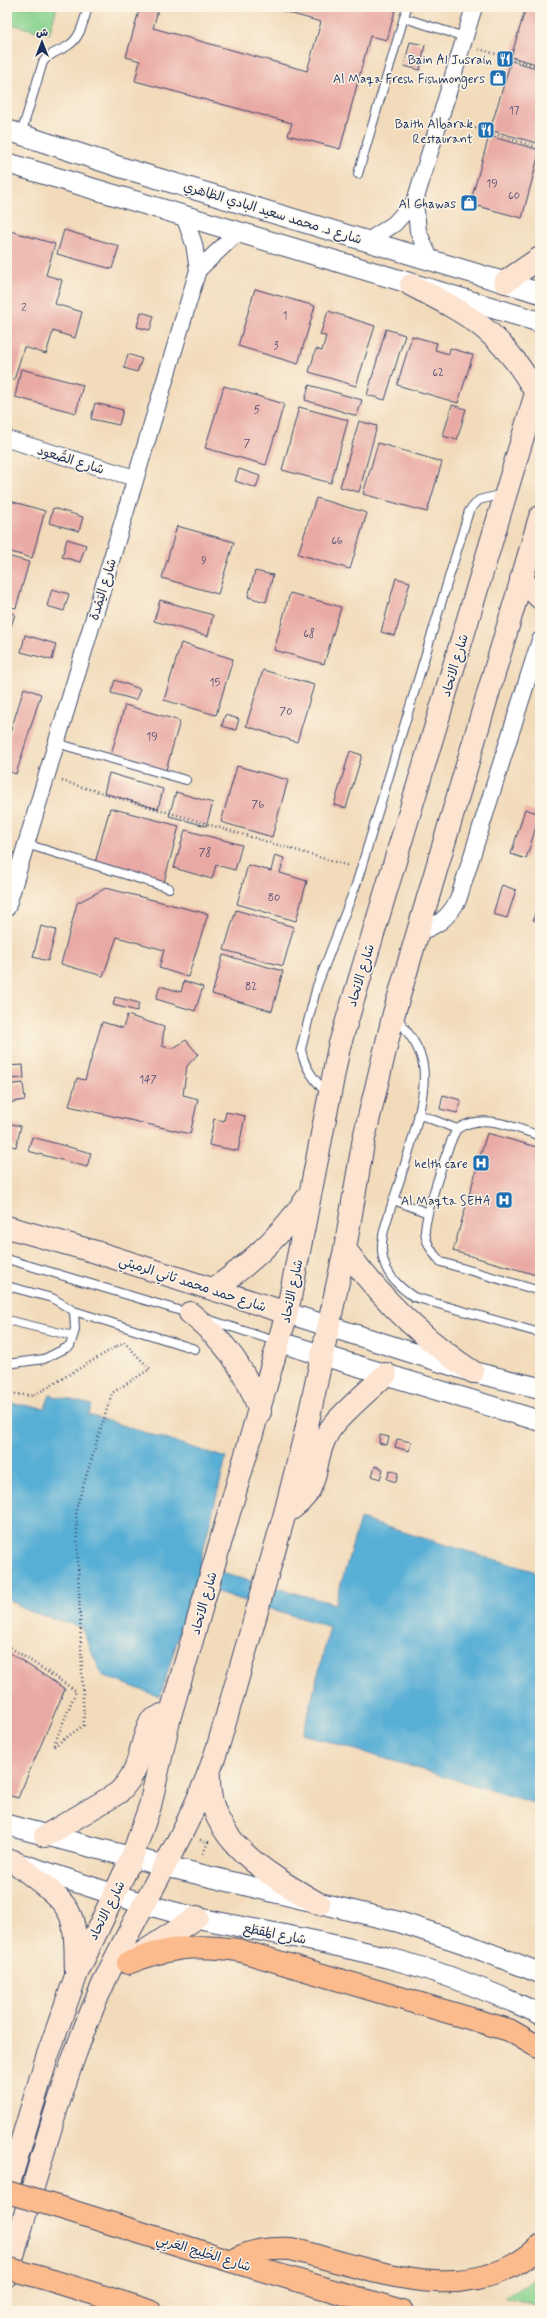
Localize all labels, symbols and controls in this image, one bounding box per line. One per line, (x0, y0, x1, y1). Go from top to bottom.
north arrow (22, 22, 62, 62)
text: ش (36, 26, 48, 40)
restaurant icon: Bain Al Jusrain (495, 49, 515, 69)
place label: Bain Al Jusrain (408, 52, 492, 69)
shop icon: Al Maqa Fresh Fishmongers (488, 68, 508, 88)
place label: Al Maqa Fresh Fishmongers (333, 71, 485, 89)
house number: 17 (509, 104, 520, 118)
place label: Baith Albarak Restaurant (395, 116, 473, 148)
restaurant icon: Baith Albarak Restaurant (476, 120, 496, 140)
house number: 19 (486, 177, 498, 191)
street label: شارع د. محمد سعيد البادي الظاهري (181, 178, 364, 249)
house number: 60 (508, 189, 520, 203)
shop icon: Al Ghawas (459, 193, 479, 213)
place label: Al Ghawas (398, 196, 456, 213)
house number: 2 (21, 301, 27, 315)
house number: 1 (283, 309, 288, 323)
house number: 3 (274, 339, 279, 353)
house number: 62 (432, 366, 444, 380)
house number: 5 (254, 403, 261, 417)
house number: 7 (244, 437, 251, 451)
street label: شارع الصُّعود (35, 441, 106, 479)
house number: 66 (331, 534, 343, 548)
house number: 9 (201, 554, 207, 568)
street label: شارع اليَمْدة (86, 557, 121, 622)
house number: 68 (303, 627, 315, 641)
street label: شارع الاتحاد (438, 632, 473, 699)
house number: 15 (210, 676, 221, 690)
house number: 70 (280, 705, 292, 719)
house number: 19 (146, 730, 158, 744)
house number: 76 (252, 798, 264, 812)
house number: 78 (199, 846, 211, 860)
house number: 80 (268, 891, 280, 905)
street label: شارع الاتحاد (344, 942, 379, 1009)
house number: 82 (245, 980, 257, 994)
house number: 147 (139, 1073, 157, 1087)
hospital icon: helth care (471, 1153, 491, 1173)
place label: helth care (415, 1156, 468, 1173)
hospital icon: Al Maqta SEHA (494, 1190, 514, 1210)
place label: Al Maqta SEHA (401, 1193, 491, 1210)
street label: شارع حمد محمد ثاني الرميثي (116, 1253, 268, 1318)
street label: شارع الاتحاد (277, 1258, 308, 1325)
street label: شارع الاتحاد (187, 1570, 222, 1637)
street label: شارع الاتحاد (85, 1878, 130, 1943)
street label: شارع المَقطَع (242, 1920, 308, 1950)
street label: شارع الخَلِيج العَربِي (154, 2231, 253, 2278)

